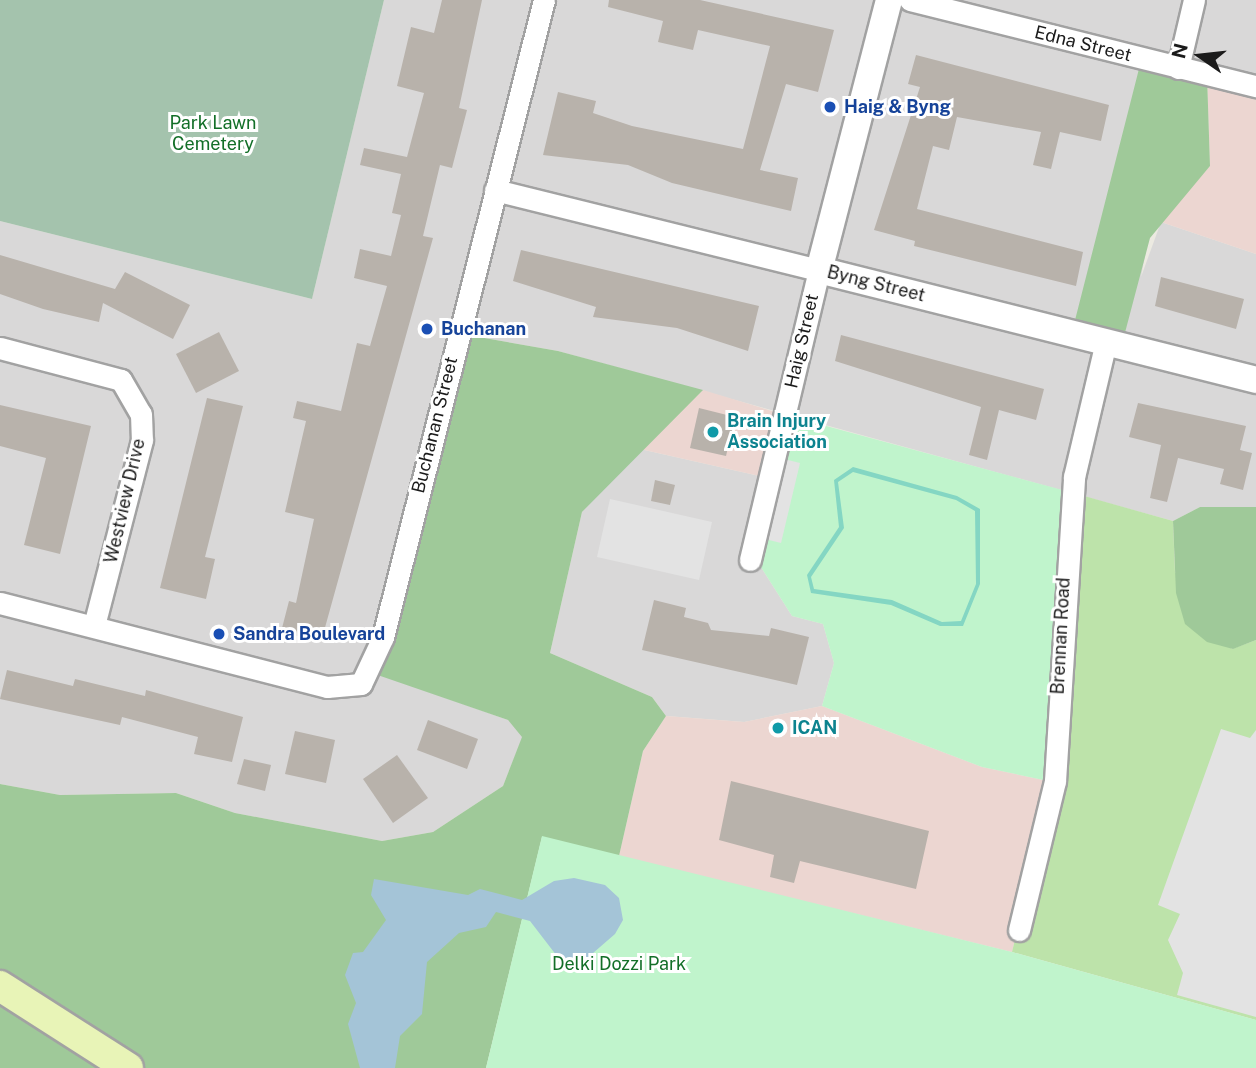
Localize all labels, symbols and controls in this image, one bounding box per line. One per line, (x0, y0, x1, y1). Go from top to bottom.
north arrow (1165, 21, 1235, 91)
street label: Edna Street (1032, 22, 1134, 66)
text: N (1167, 41, 1192, 61)
place label: Haig & Byng (844, 96, 951, 118)
marker: Haig & Byng (822, 99, 838, 115)
park label: Park Lawn Cemetery (170, 113, 256, 156)
street label: Byng Street (825, 261, 927, 307)
street label: Haig Street (781, 292, 823, 390)
place label: Buchanan (441, 318, 526, 340)
marker: Buchanan (419, 321, 435, 337)
street label: Buchanan Street (408, 354, 462, 496)
place label: Brain Injury Association (727, 411, 827, 453)
marker: Brain Injury Association (705, 424, 721, 440)
street label: Westview Drive (100, 436, 150, 566)
street label: Brennan Road (1047, 577, 1075, 695)
place label: Sandra Boulevard (233, 623, 385, 645)
marker: Sandra Boulevard (211, 626, 227, 642)
place label: ICAN (792, 717, 837, 739)
marker: ICAN (770, 720, 786, 736)
park label: Delki Dozzi Park (552, 953, 686, 975)

